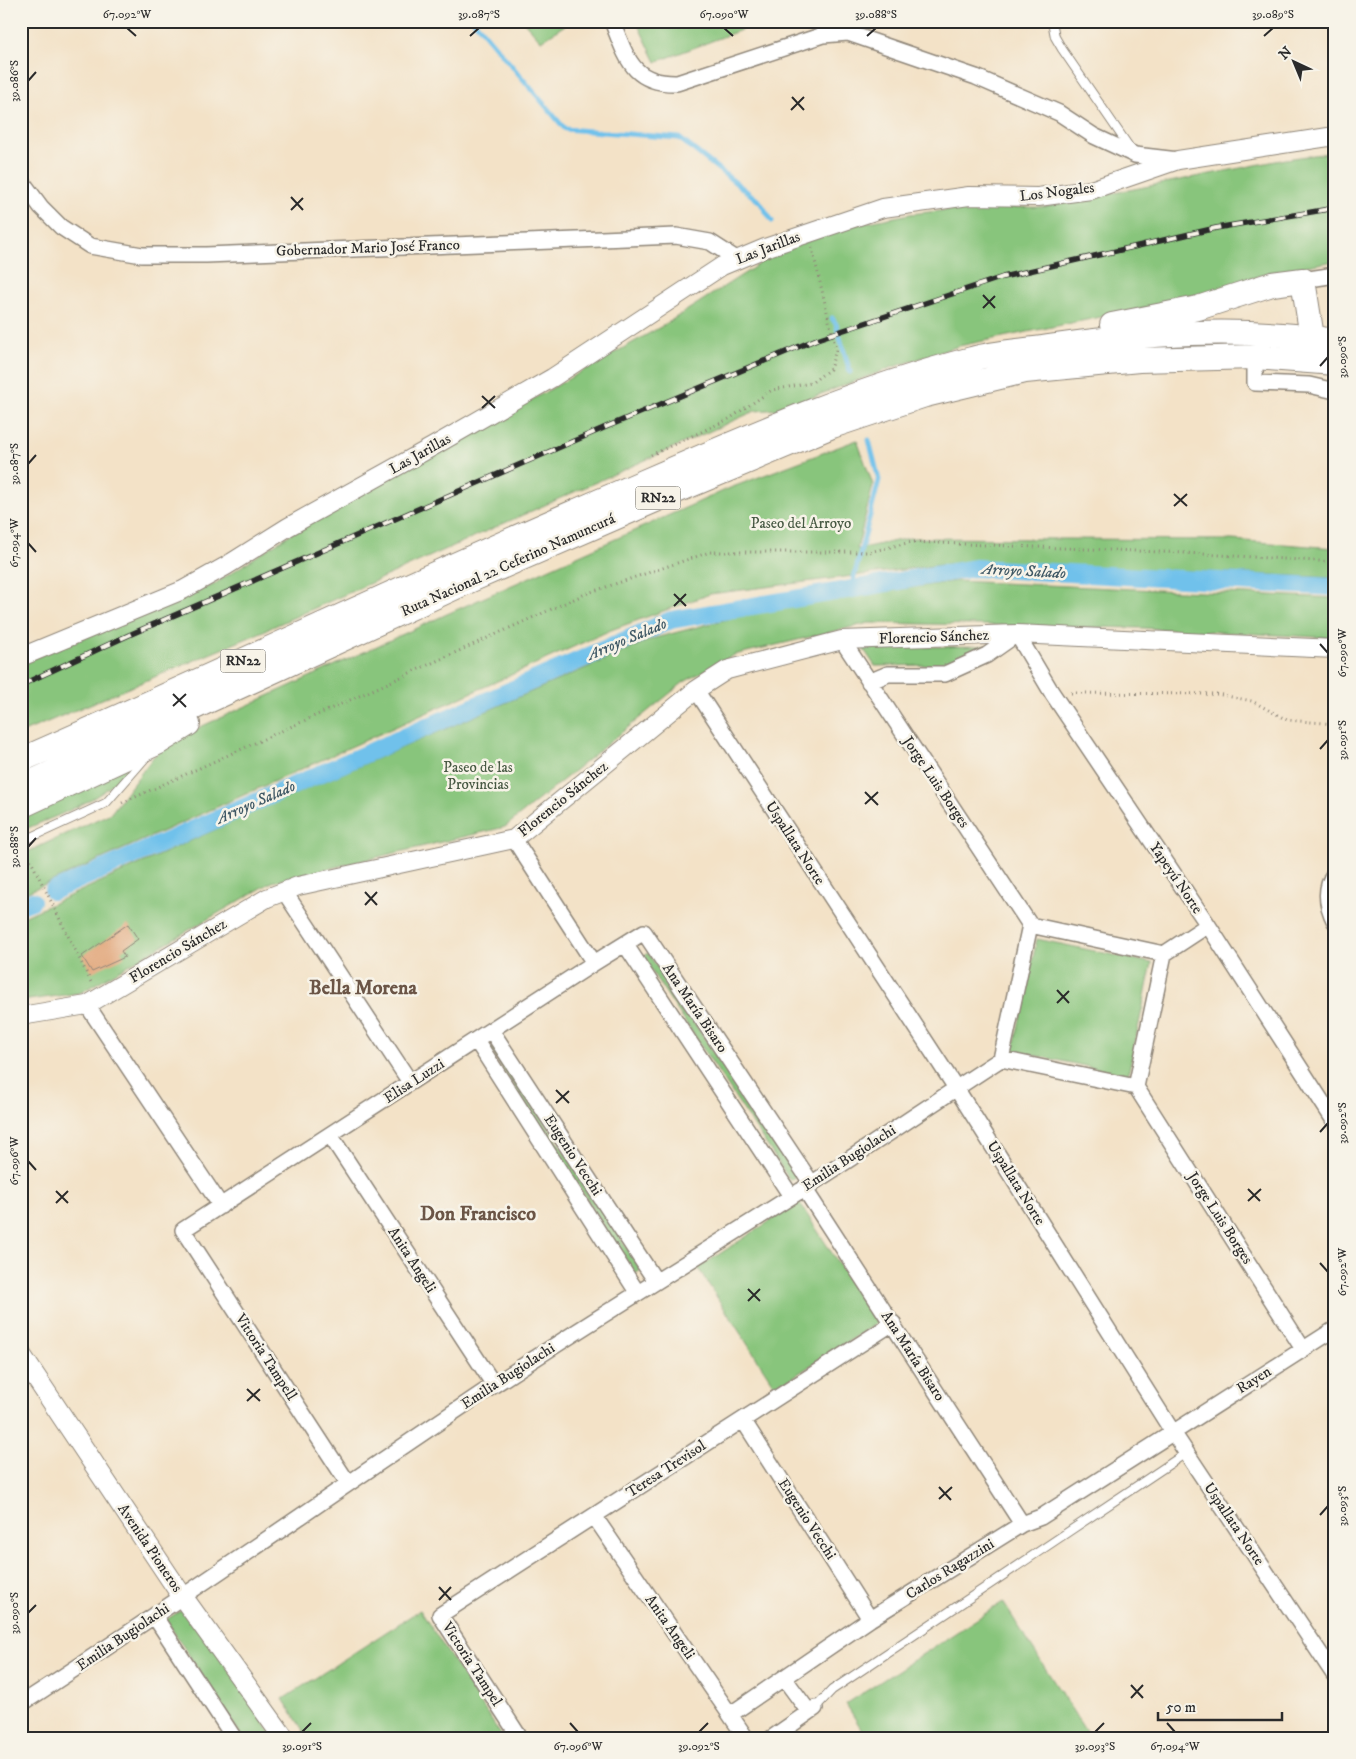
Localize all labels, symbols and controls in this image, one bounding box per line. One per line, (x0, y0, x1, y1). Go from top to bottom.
text: 67.092°W (103, 7, 152, 22)
text: 39.087°S (458, 7, 500, 22)
text: 67.090°W (699, 7, 750, 22)
text: 39.088°S (855, 7, 897, 22)
text: 39.089°S (1252, 7, 1294, 22)
north arrow (1268, 38, 1318, 88)
text: N (1275, 43, 1296, 64)
text: 39.086°S (7, 60, 22, 102)
street label: Los Nogales (1019, 178, 1095, 206)
street label: Las Jarillas (733, 227, 803, 269)
street label: Gobernador Mario José Franco (276, 235, 460, 261)
text: 39.090°S (1335, 336, 1350, 378)
street label: Las Jarillas (386, 429, 454, 479)
text: 39.087°S (7, 443, 22, 485)
road number: RN22 (636, 486, 680, 509)
street label: Ruta Nacional 22 Ceferino Namuncurá (398, 509, 619, 621)
park label: Paseo del Arroyo (751, 514, 851, 533)
text: 67.094°W (7, 517, 22, 568)
water label: Arroyo Salado (979, 559, 1067, 583)
water label: Arroyo Salado (583, 613, 670, 665)
street label: Florencio Sánchez (879, 626, 990, 648)
text: 67.090°W (1335, 627, 1350, 678)
road number: RN22 (220, 649, 266, 672)
text: 39.091°S (1335, 720, 1350, 760)
street label: Jorge Luis Borges (897, 731, 974, 831)
street label: Florencio Sánchez (514, 757, 612, 841)
park label: Paseo de las Provincias (443, 758, 513, 794)
water label: Arroyo Salado (212, 776, 299, 829)
street label: Uspallata Norte (761, 798, 829, 888)
text: 39.088°S (7, 826, 22, 868)
street label: Yapeyú Norte (1145, 839, 1207, 917)
street label: Florencio Sánchez (126, 914, 231, 988)
street label: Ana María Bisaro (658, 960, 732, 1056)
district label: Bella Morena (309, 976, 418, 1001)
street label: Elisa Luzzi (380, 1054, 448, 1108)
text: 39.092°S (1335, 1102, 1350, 1144)
street label: Eugenio Vecchi (540, 1111, 606, 1199)
street label: Emilia Bugiolachi (799, 1121, 900, 1195)
text: 67.096°W (7, 1136, 22, 1185)
street label: Uspallata Norte (983, 1137, 1049, 1229)
street label: Jorge Luis Borges (1182, 1167, 1257, 1268)
district label: Don Francisco (420, 1202, 536, 1227)
street label: Anita Angeli (384, 1223, 440, 1297)
text: 67.092°W (1335, 1247, 1350, 1296)
street label: Ana María Bisaro (877, 1307, 949, 1405)
street label: Vittoria Tampell (230, 1309, 301, 1404)
street label: Emilia Bugiolachi (458, 1339, 559, 1413)
street label: Rayen (1233, 1362, 1275, 1398)
street label: Teresa Trevisol (623, 1436, 710, 1502)
street label: Eugenio Vecchi (774, 1475, 840, 1563)
street label: Uspallata Norte (1199, 1479, 1269, 1569)
text: 39.093°S (1335, 1486, 1350, 1526)
street label: Avenida Pioneros (113, 1500, 187, 1596)
street label: Carlos Ragazzini (902, 1534, 998, 1604)
street label: Anita Angeli (641, 1591, 699, 1663)
text: 39.090°S (7, 1592, 22, 1634)
street label: Emilia Bugiolachi (73, 1599, 173, 1675)
street label: Victoria Tampel (437, 1617, 507, 1710)
scale bar (1158, 1689, 1282, 1721)
text: 50 m (1166, 1698, 1196, 1717)
text: 39.091°S (282, 1739, 322, 1754)
text: 67.096°W (554, 1739, 603, 1754)
text: 39.092°S (678, 1739, 720, 1754)
text: 39.093°S (1075, 1739, 1115, 1754)
text: 67.094°W (1150, 1739, 1201, 1754)

